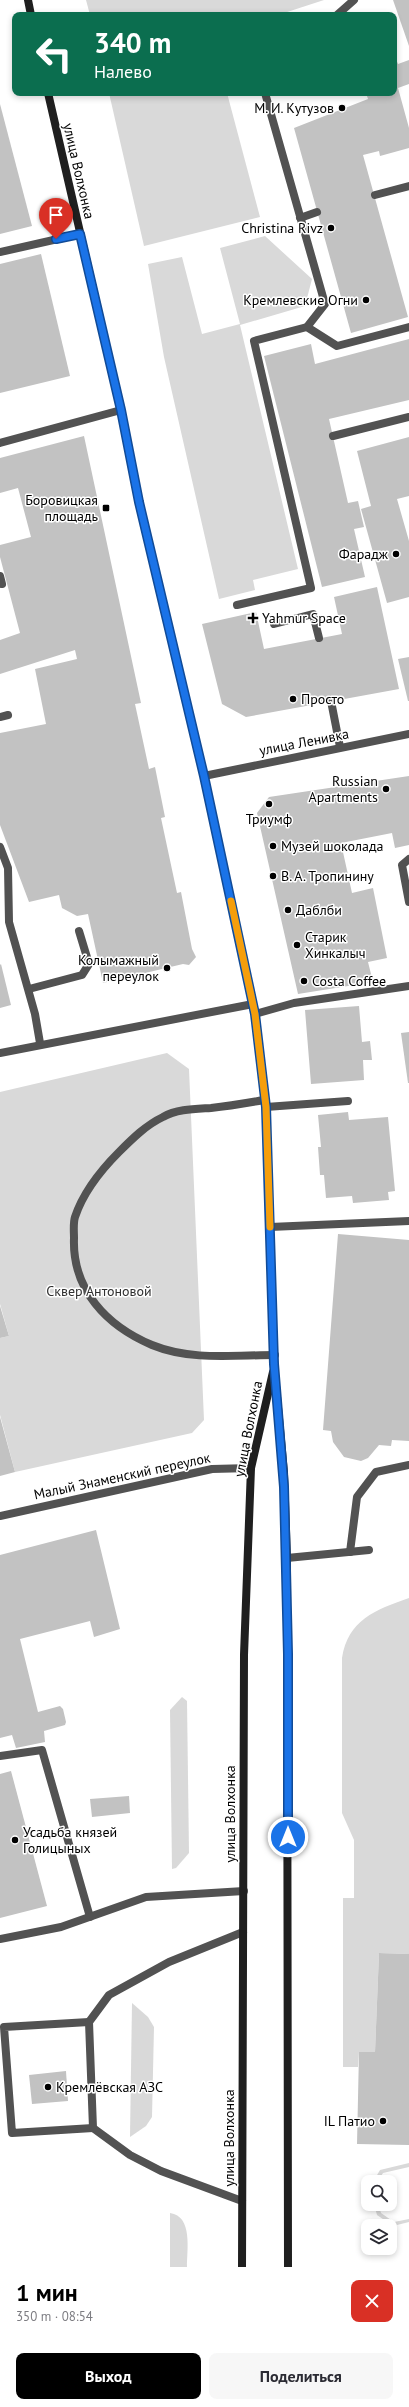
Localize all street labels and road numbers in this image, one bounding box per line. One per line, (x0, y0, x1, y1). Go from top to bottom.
street label: улица Волхонка (59, 121, 99, 221)
street label: улица Ленивка (258, 724, 350, 760)
street label: улица Волхонка (230, 1379, 266, 1479)
street label: Малый Знаменский переулок (32, 1448, 212, 1504)
street label: улица Волхонка (221, 1765, 239, 1863)
street label: улица Волхонка (220, 2089, 238, 2187)

